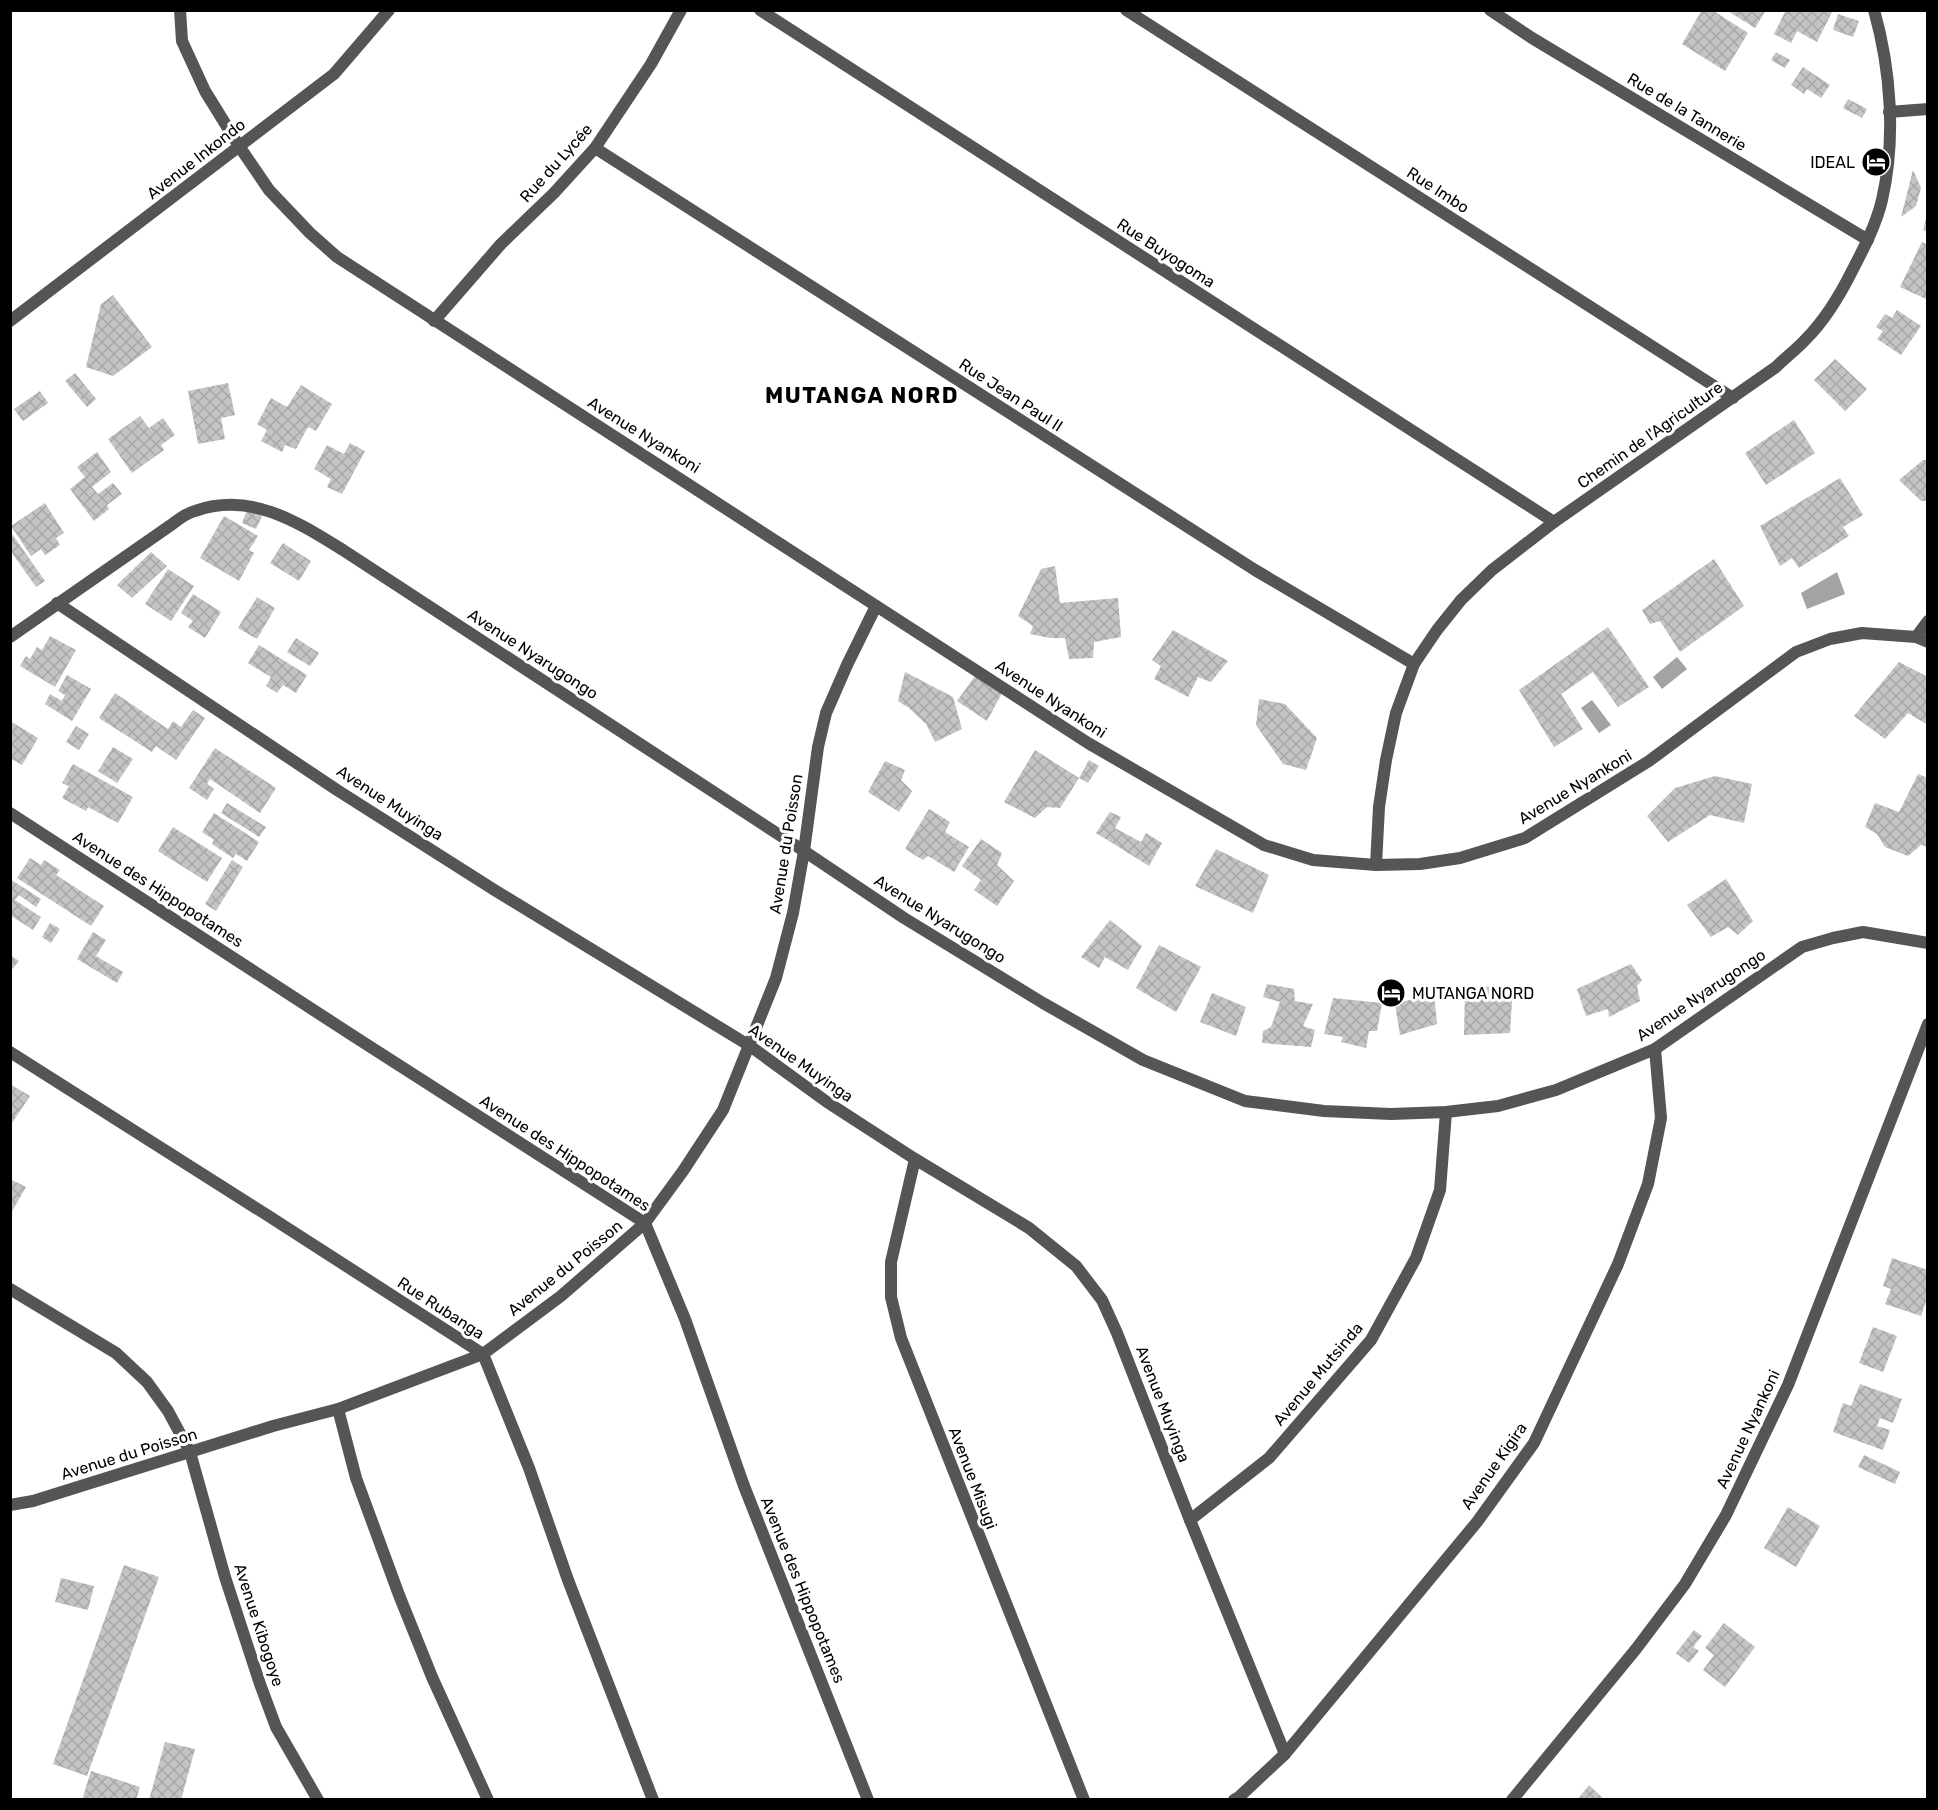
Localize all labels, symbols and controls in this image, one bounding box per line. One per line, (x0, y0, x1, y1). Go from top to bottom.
street label: Rue de la Tannerie (1624, 69, 1750, 155)
street label: Avenue Inkondo (143, 115, 249, 203)
street label: Rue du Lycée (516, 120, 596, 206)
hotel icon: IDEAL (1860, 146, 1892, 178)
place label: IDEAL (1810, 153, 1855, 172)
street label: Rue Imbo (1403, 163, 1473, 217)
street label: Rue Buyogoma (1114, 214, 1218, 292)
street label: Rue Jean Paul II (956, 354, 1066, 436)
street label: Chemin de l'Agriculture (1574, 378, 1726, 492)
district label: MUTANGA NORD (765, 382, 959, 409)
street label: Avenue Nyankoni (584, 393, 704, 477)
street label: Avenue Nyarugongo (464, 605, 602, 703)
street label: Avenue Nyankoni (992, 656, 1110, 742)
street label: Avenue Nyankoni (1515, 746, 1635, 828)
street label: Avenue Muyinga (333, 762, 447, 844)
street label: Avenue du Poisson (766, 773, 806, 915)
street label: Avenue des Hippopotames (69, 827, 247, 951)
street label: Avenue Nyarugongo (871, 871, 1009, 967)
street label: Avenue Nyarugongo (1633, 945, 1769, 1045)
hotel icon: MUTANGA NORD (1375, 977, 1407, 1009)
place label: MUTANGA NORD (1412, 984, 1534, 1003)
street label: Avenue Muyinga (745, 1020, 857, 1106)
street label: Avenue des Hippopotames (476, 1091, 654, 1215)
street label: Avenue du Poisson (504, 1216, 626, 1320)
street label: Rue Rubanga (394, 1273, 488, 1343)
street label: Avenue Mutsinda (1269, 1319, 1367, 1429)
street label: Avenue Muyinga (1132, 1343, 1194, 1465)
street label: Avenue Nyankoni (1712, 1367, 1784, 1491)
street label: Avenue Kigira (1457, 1419, 1531, 1513)
street label: Avenue du Poisson (59, 1424, 199, 1484)
street label: Avenue Misugi (945, 1424, 1001, 1532)
street label: Avenue des Hippopotames (757, 1494, 849, 1686)
street label: Avenue Kibogoye (230, 1561, 288, 1689)

